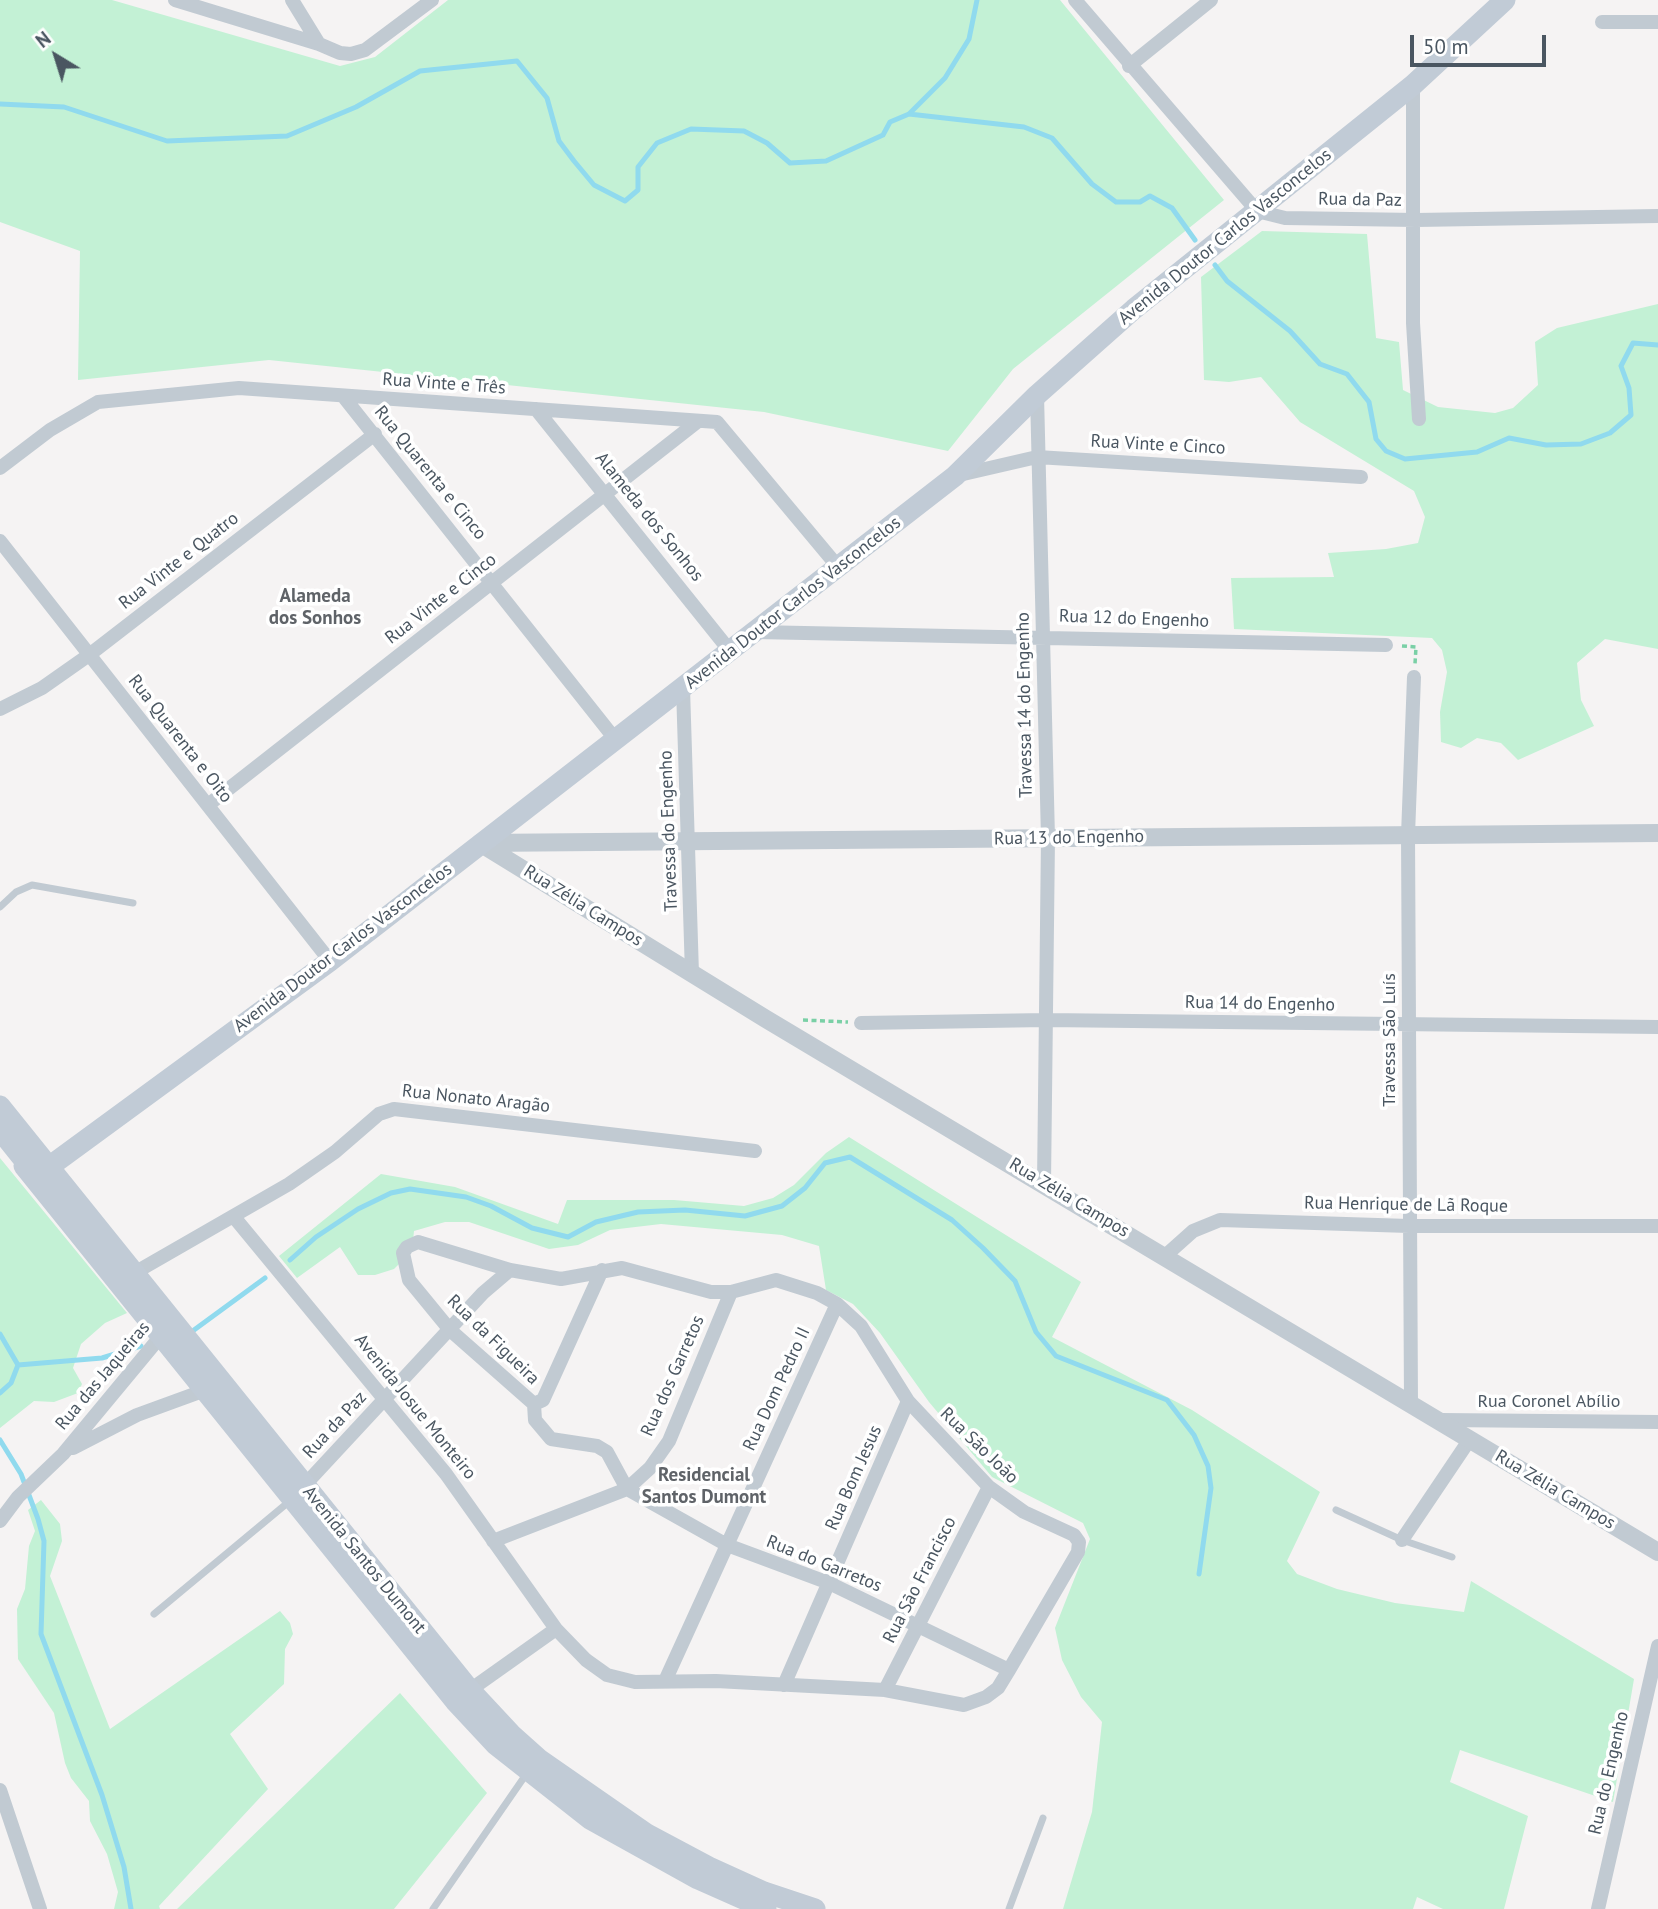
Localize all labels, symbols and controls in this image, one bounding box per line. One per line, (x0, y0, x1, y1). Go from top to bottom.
north arrow (21, 21, 91, 91)
scale bar (1413, 21, 1550, 65)
text: N (31, 26, 55, 53)
text: 50 m (1423, 33, 1469, 60)
street label: Avenida Doutor Carlos Vasconcelos (1114, 144, 1336, 330)
street label: Rua da Paz (1318, 188, 1402, 212)
street label: Rua Vinte e Três (382, 369, 506, 399)
street label: Rua Quarenta e Cinco (369, 402, 491, 544)
street label: Rua Vinte e Cinco (1090, 431, 1226, 459)
street label: Alameda dos Sonhos (590, 448, 708, 586)
street label: Rua Vinte e Quatro (115, 508, 243, 614)
street label: Avenida Doutor Carlos Vasconcelos (681, 512, 905, 694)
street label: Rua Vinte e Cinco (381, 549, 501, 649)
district label: Alameda dos Sonhos (269, 586, 361, 630)
street label: Rua 12 do Engenho (1059, 606, 1209, 632)
street label: Travessa 14 do Engenho (1013, 612, 1037, 798)
street label: Rua Quarenta e Oito (123, 671, 237, 807)
street label: Travessa do Engenho (655, 750, 683, 912)
street label: Rua 13 do Engenho (994, 826, 1144, 850)
street label: Avenida Doutor Carlos Vasconcelos (230, 859, 456, 1037)
street label: Rua Zélia Campos (519, 861, 647, 951)
street label: Travessa São Luís (1379, 973, 1401, 1107)
street label: Rua 14 do Engenho (1185, 992, 1335, 1016)
street label: Rua Nonato Aragão (401, 1080, 551, 1118)
street label: Rua Zélia Campos (1005, 1154, 1133, 1242)
street label: Rua Henrique de Lã Roque (1304, 1192, 1508, 1218)
street label: Rua da Figueira (442, 1291, 544, 1389)
street label: Rua dos Garretos (637, 1312, 709, 1440)
street label: Rua das Jaqueiras (51, 1317, 155, 1435)
street label: Rua Dom Pedro II (739, 1324, 815, 1454)
street label: Avenida Josue Monteiro (350, 1330, 480, 1484)
street label: Rua da Paz (299, 1387, 371, 1463)
street label: Rua Coronel Abílio (1478, 1391, 1620, 1413)
street label: Rua São João (935, 1403, 1023, 1489)
street label: Rua Bom Jesus (821, 1422, 887, 1534)
street label: Rua Zélia Campos (1491, 1446, 1619, 1534)
district label: Residencial Santos Dumont (642, 1465, 766, 1509)
street label: Avenida Santos Dumont (298, 1482, 430, 1638)
street label: Rua São Francisco (879, 1513, 961, 1647)
street label: Rua do Garretos (763, 1531, 885, 1597)
street label: Rua do Engenho (1584, 1709, 1634, 1837)

